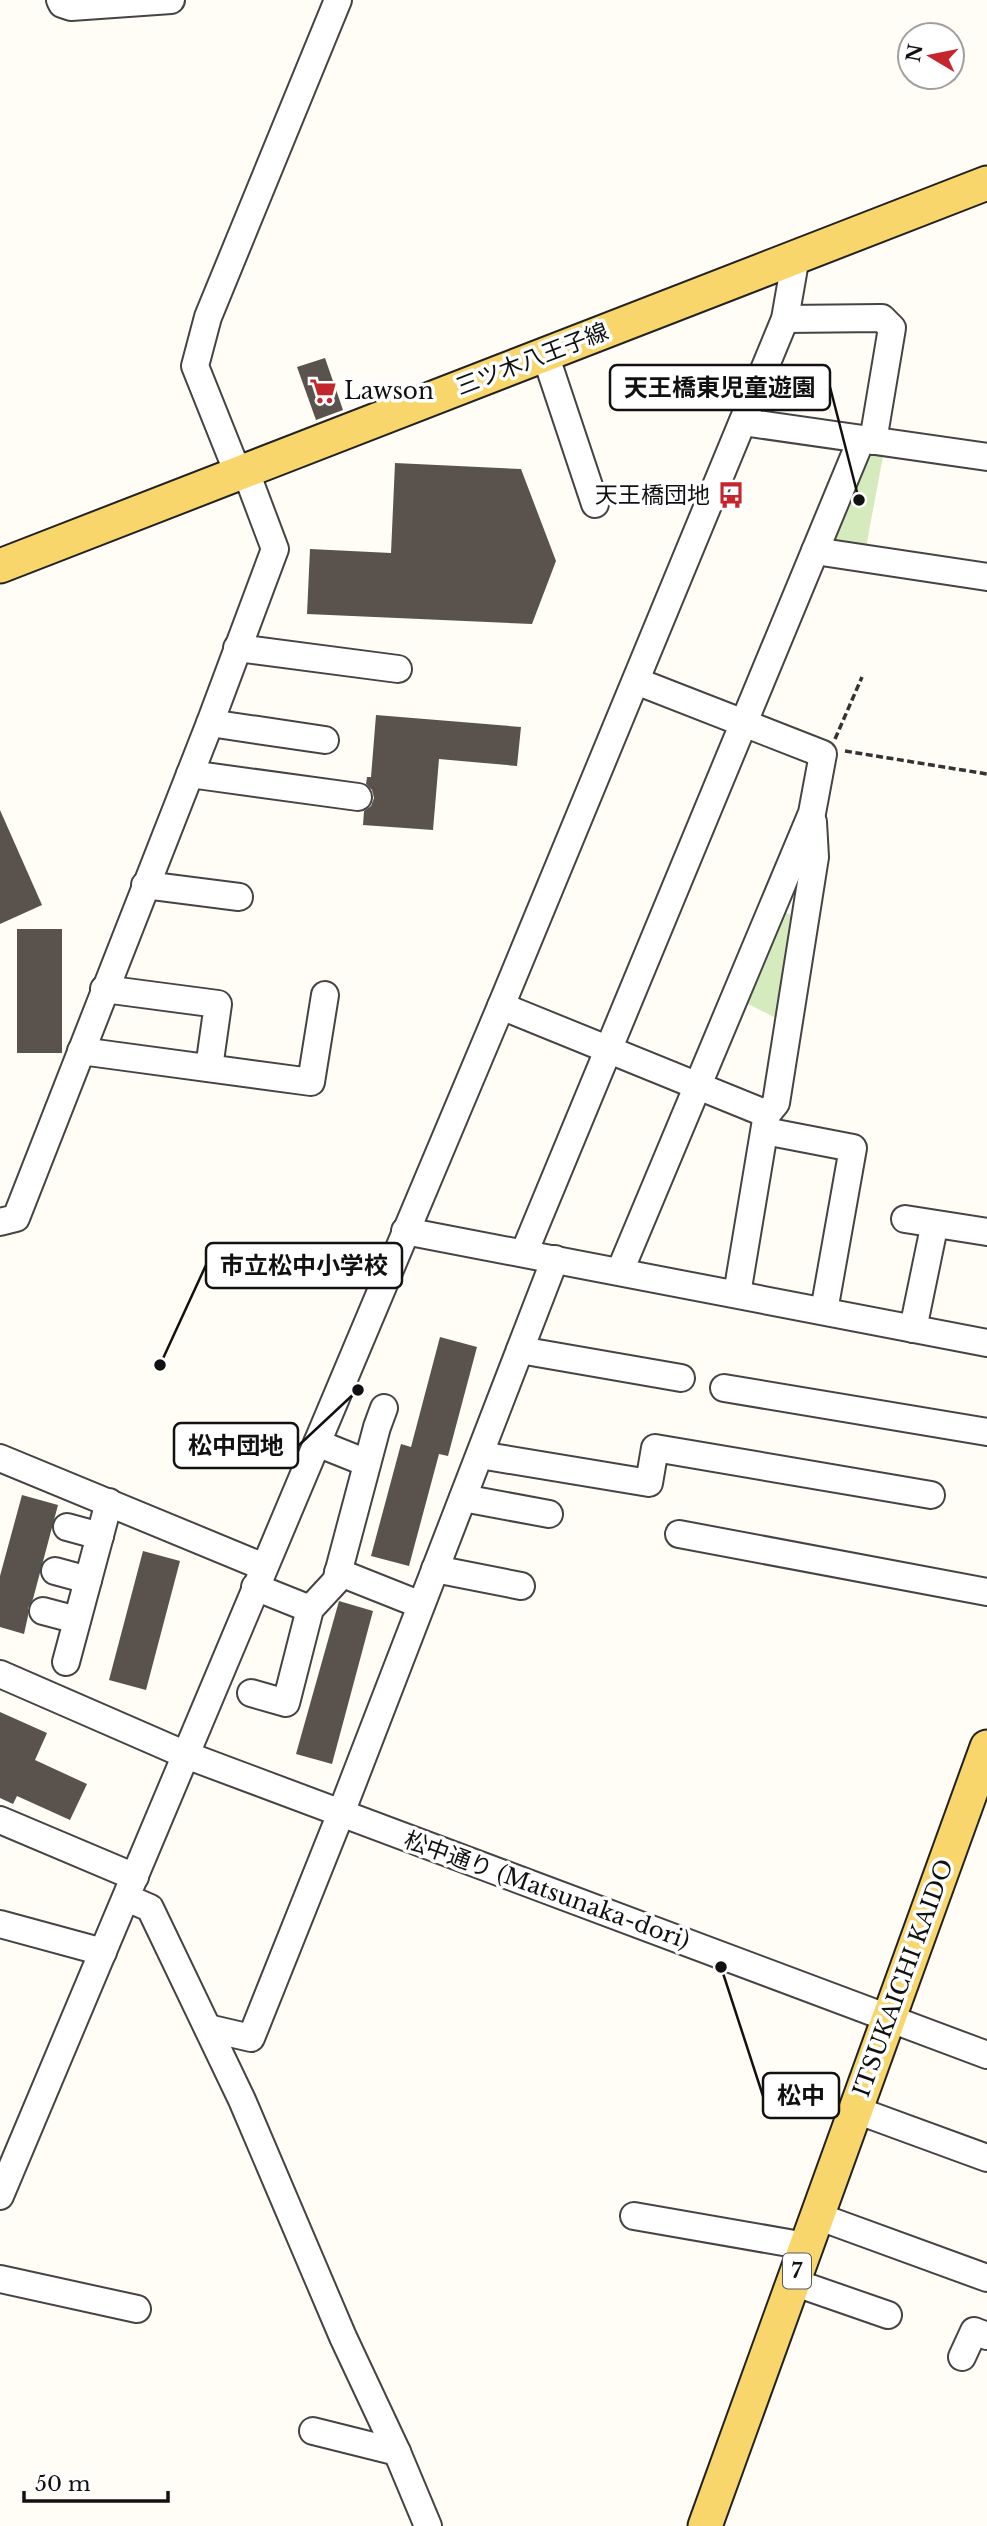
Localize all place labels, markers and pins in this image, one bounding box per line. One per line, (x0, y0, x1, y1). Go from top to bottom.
callout: 天王橋東児童遊園 (610, 365, 830, 410)
supermarket icon: Lawson (308, 376, 338, 406)
place label: Lawson (344, 377, 434, 405)
bus stop icon: 天王橋団地 (716, 480, 746, 510)
place label: 天王橋団地 (595, 481, 710, 509)
callout: 市立松中小学校 (206, 1243, 402, 1288)
callout: 松中団地 (174, 1423, 298, 1468)
callout: 松中 (763, 2073, 839, 2118)

